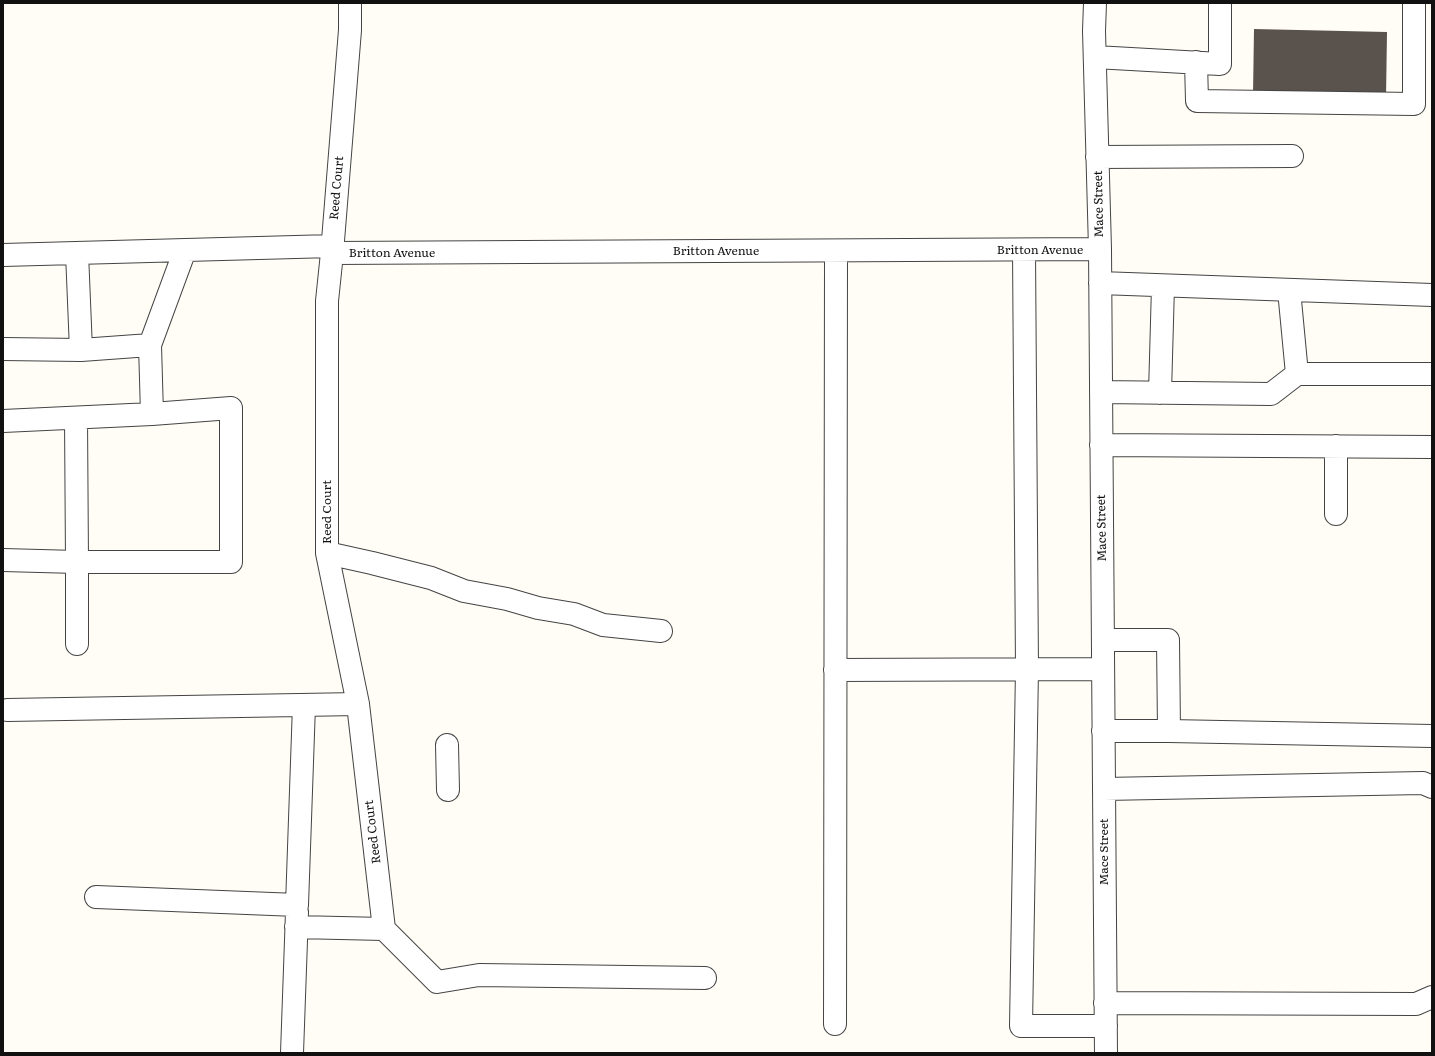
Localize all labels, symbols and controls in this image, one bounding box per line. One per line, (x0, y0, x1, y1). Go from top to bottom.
street label: Reed Court (327, 155, 347, 221)
street label: Mace Street (1091, 170, 1107, 238)
street label: Britton Avenue (997, 243, 1083, 257)
street label: Britton Avenue (673, 244, 759, 258)
street label: Britton Avenue (349, 246, 435, 260)
street label: Reed Court (320, 480, 334, 544)
street label: Mace Street (1094, 494, 1110, 562)
street label: Reed Court (362, 799, 384, 865)
street label: Mace Street (1097, 818, 1111, 886)

